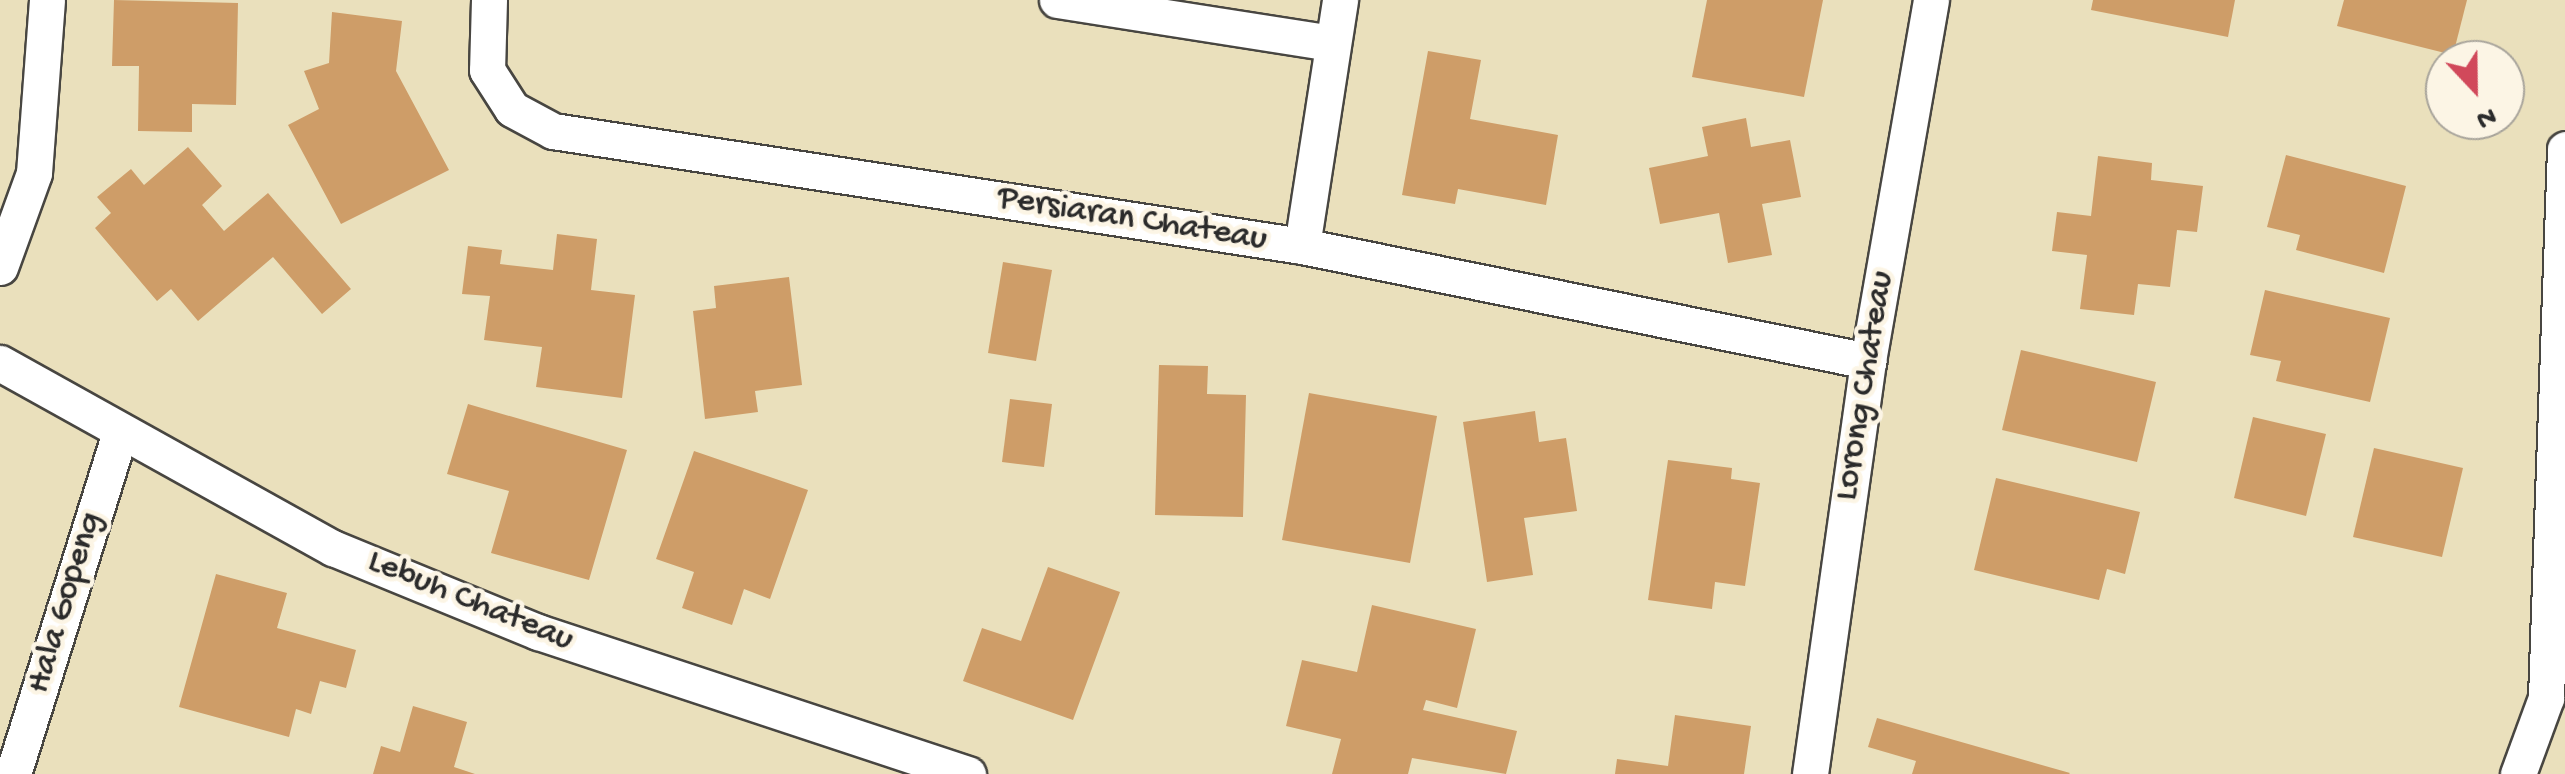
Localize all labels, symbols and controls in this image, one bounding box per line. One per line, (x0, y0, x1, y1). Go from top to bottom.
north arrow (2425, 40, 2525, 140)
text: N (2471, 98, 2500, 135)
street label: Persiaran Chateau (994, 178, 1270, 262)
street label: Lorong Chateau (1827, 268, 1905, 504)
street label: Hala Gopeng (19, 507, 113, 699)
street label: Lebuh Chateau (361, 542, 579, 662)

